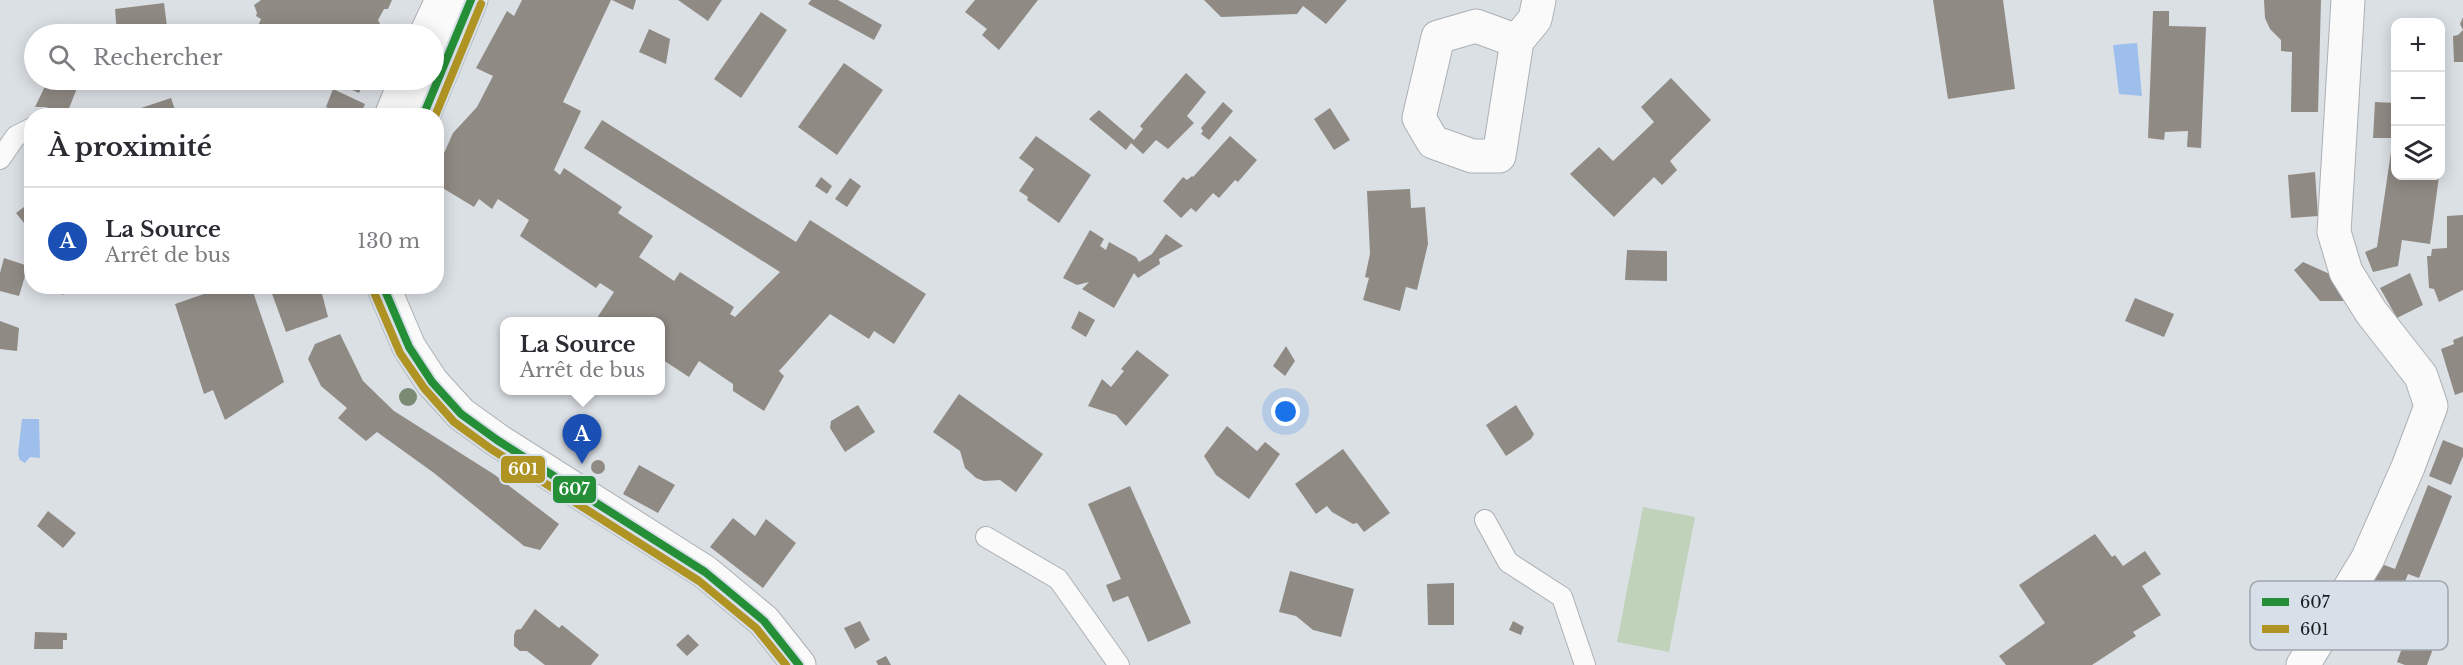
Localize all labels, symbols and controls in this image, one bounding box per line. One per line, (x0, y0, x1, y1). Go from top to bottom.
map controls (2391, 18, 2445, 180)
button: + (2391, 18, 2445, 72)
search box (24, 24, 444, 90)
icon: search (45, 41, 78, 74)
text: Rechercher (93, 44, 223, 71)
button: − (2391, 72, 2445, 126)
button: layers (2391, 126, 2445, 180)
text: À proximité (48, 131, 212, 163)
text: La Source (105, 216, 221, 243)
text: A (59, 229, 76, 253)
text: 130 m (357, 229, 420, 253)
text: Arrêt de bus (105, 243, 230, 267)
popup (500, 317, 665, 395)
text: La Source (520, 331, 636, 358)
text: Arrêt de bus (520, 358, 645, 382)
your location (1271, 397, 1300, 426)
pin: A (562, 414, 602, 464)
line badge: 601 (500, 455, 546, 484)
text: 601 (508, 459, 538, 479)
line badge: 607 (552, 475, 597, 504)
text: 607 (558, 479, 590, 499)
legend (2250, 581, 2448, 650)
text: 607 (2300, 592, 2331, 612)
text: 601 (2300, 619, 2329, 639)

